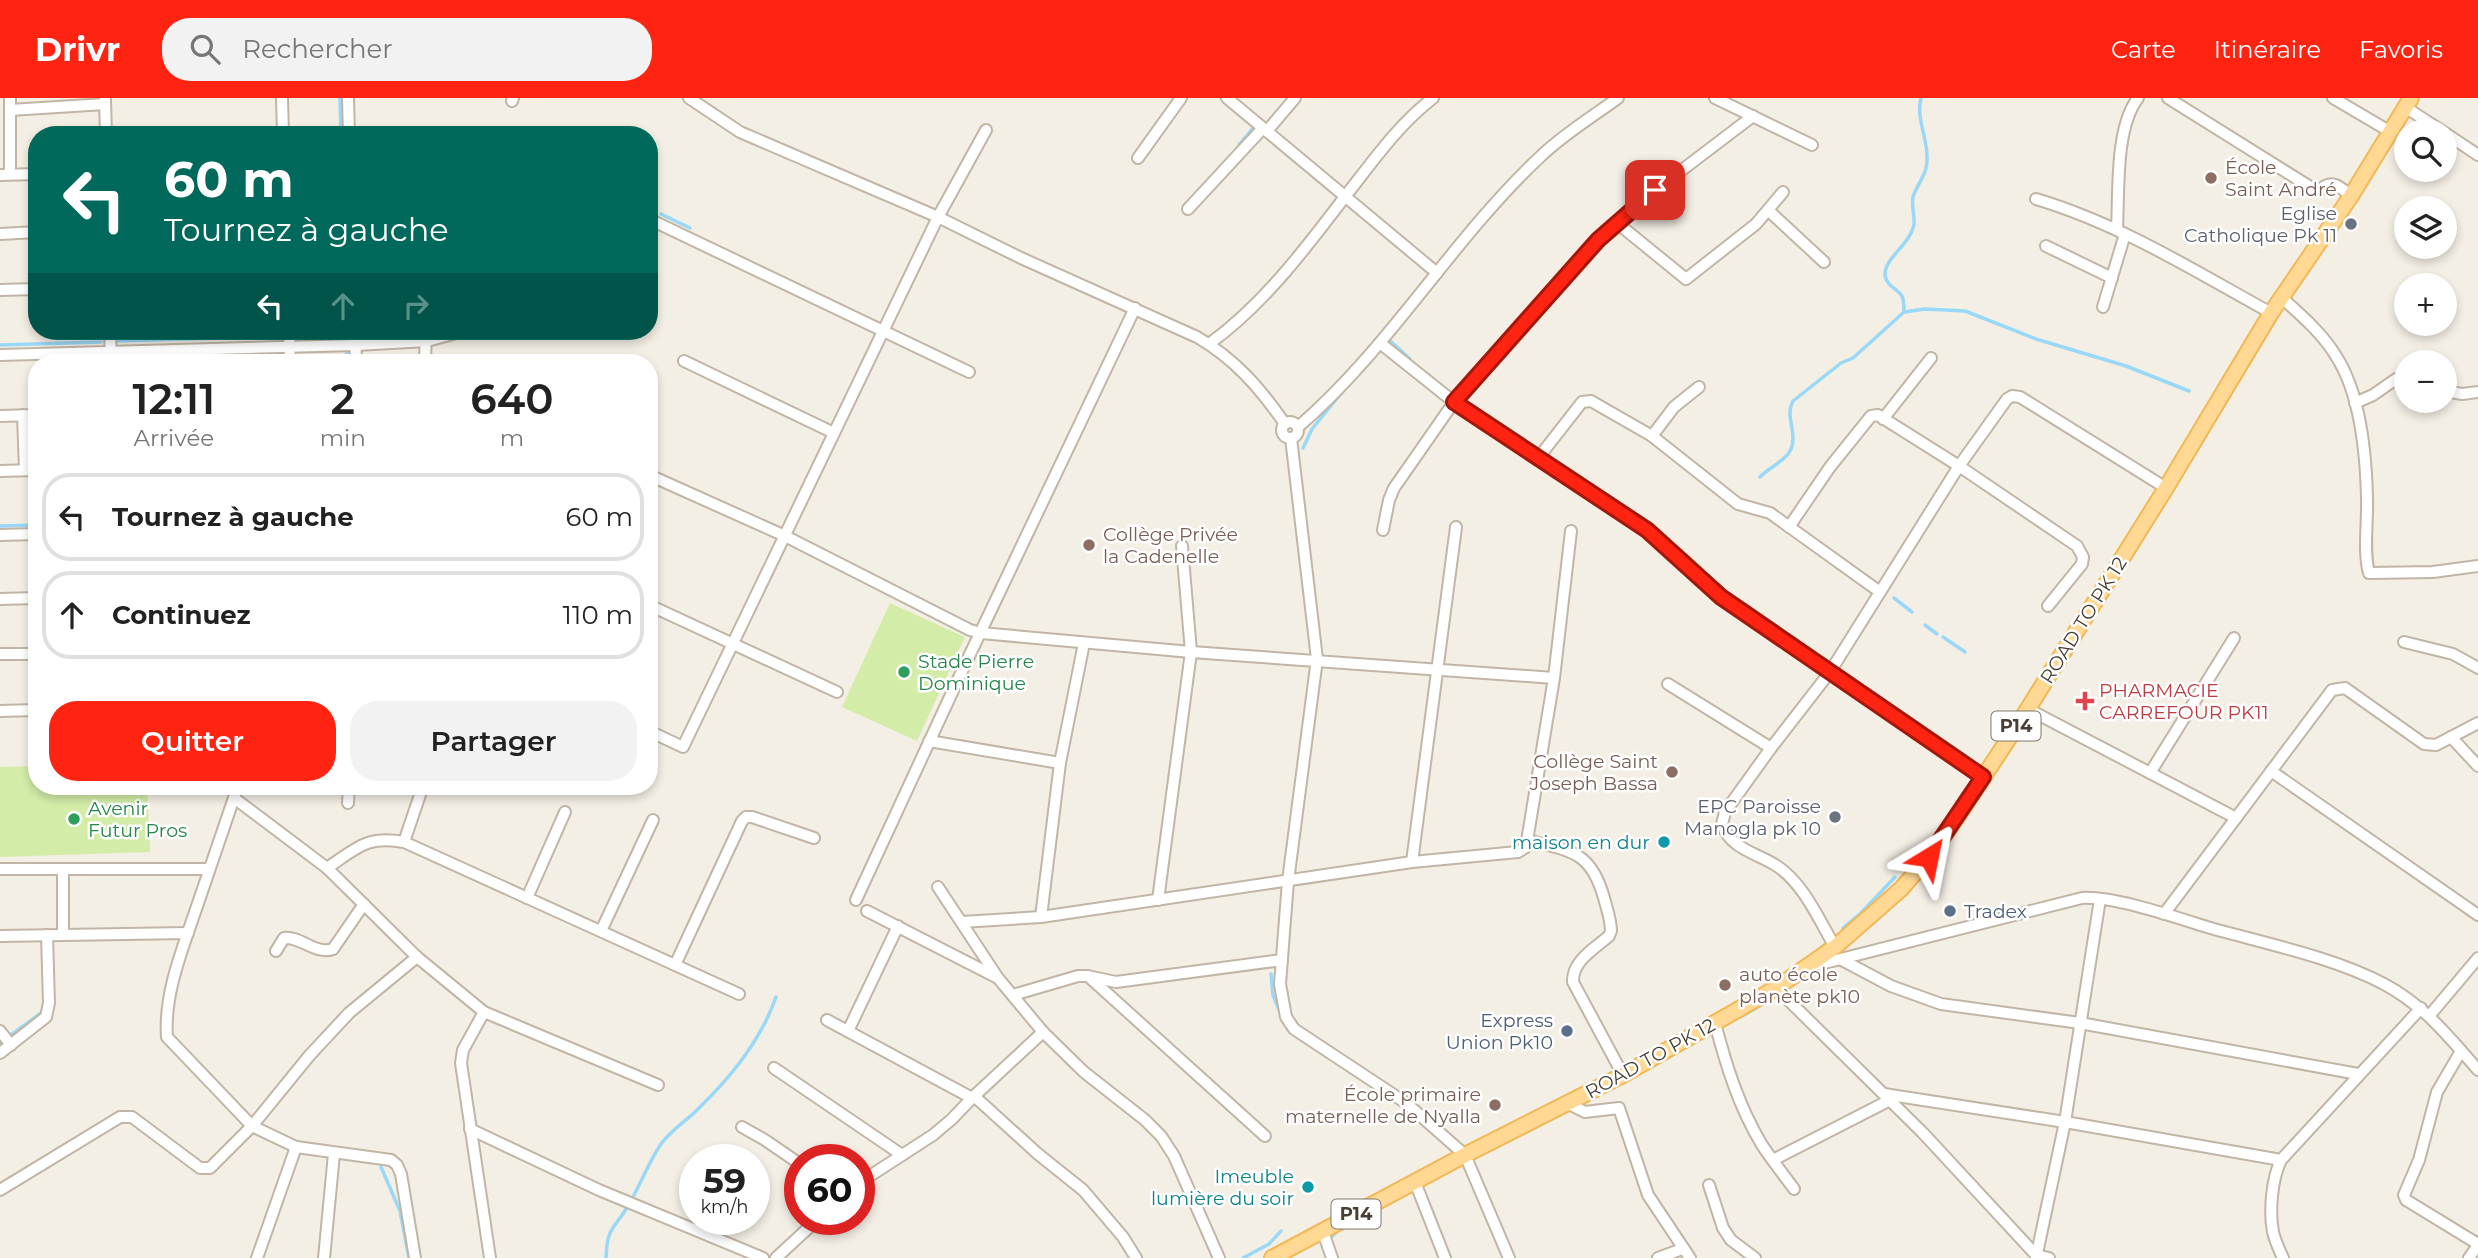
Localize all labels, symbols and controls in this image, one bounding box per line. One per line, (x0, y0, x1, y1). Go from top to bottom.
search box (162, 18, 652, 81)
text: Drivr (35, 29, 120, 69)
icon: search (186, 30, 224, 68)
text: Rechercher (242, 33, 393, 65)
text: Carte (2111, 35, 2176, 64)
text: Itinéraire (2214, 35, 2321, 64)
text: Favoris (2359, 35, 2443, 64)
map controls (2394, 119, 2457, 413)
button: search (2394, 119, 2457, 182)
text: 60 m (164, 150, 294, 209)
icon: left (49, 154, 140, 245)
place label: École Saint André (2225, 156, 2337, 201)
pin (1625, 160, 1685, 220)
marker: École Saint André (2203, 170, 2219, 186)
icon: arrive (1636, 171, 1674, 209)
button: layers (2394, 196, 2457, 259)
place label: Eglise Catholique Pk 11 (2184, 202, 2337, 247)
text: Tournez à gauche (164, 210, 449, 249)
marker: Eglise Catholique Pk 11 (2343, 216, 2359, 232)
button: + (2394, 273, 2457, 336)
icon: left (251, 287, 289, 325)
icon: ahead (324, 287, 362, 325)
icon: right (397, 287, 435, 325)
button: − (2394, 350, 2457, 413)
text: 12:11 (133, 373, 215, 425)
text: 2 (331, 373, 355, 425)
text: 640 (470, 373, 553, 425)
text: Arrivée (134, 424, 214, 452)
text: min (320, 424, 366, 452)
text: m (500, 424, 524, 452)
icon: left (53, 498, 91, 536)
text: Tournez à gauche (112, 501, 354, 533)
text: 60 m (566, 501, 633, 533)
place label: Collège Privée la Cadenelle (1103, 523, 1238, 568)
marker: Collège Privée la Cadenelle (1081, 537, 1097, 553)
street label: ROAD TO PK 12 (2035, 553, 2132, 688)
icon: ahead (53, 596, 91, 634)
text: Continuez (112, 599, 251, 631)
text: 110 m (563, 599, 633, 631)
place label: Stade Pierre Dominique (918, 650, 1034, 695)
marker: Stade Pierre Dominique (896, 664, 912, 680)
place label: PHARMACIE CARREFOUR PK11 (2099, 679, 2269, 724)
marker: PHARMACIE CARREFOUR PK11 (2077, 693, 2093, 709)
button: Quitter (49, 701, 336, 781)
button: Partager (350, 701, 637, 781)
road number: P14 (1992, 712, 2040, 740)
place label: Collège Saint Joseph Bassa (1529, 750, 1658, 795)
marker: Collège Saint Joseph Bassa (1664, 764, 1680, 780)
place label: EPC Paroisse Manogla pk 10 (1684, 795, 1821, 840)
place label: Avenir Futur Pros (88, 797, 187, 842)
marker: EPC Paroisse Manogla pk 10 (1827, 809, 1843, 825)
marker: Avenir Futur Pros (66, 811, 82, 827)
position arrow (1892, 820, 1966, 894)
place label: maison en dur (1512, 831, 1650, 854)
marker: maison en dur (1656, 834, 1672, 850)
place label: Tradex (1964, 900, 2027, 923)
marker: Tradex (1942, 903, 1958, 919)
place label: auto école planète pk10 (1739, 963, 1860, 1008)
marker: auto école planète pk10 (1717, 977, 1733, 993)
place label: Express Union Pk10 (1446, 1009, 1553, 1054)
street label: ROAD TO PK 12 (1581, 1013, 1719, 1104)
marker: Express Union Pk10 (1559, 1023, 1575, 1039)
place label: École primaire maternelle de Nyalla (1285, 1083, 1481, 1128)
marker: École primaire maternelle de Nyalla (1487, 1097, 1503, 1113)
speed limit sign: 60 (784, 1144, 875, 1235)
text: 59 (703, 1159, 746, 1202)
place label: Imeuble lumière du soir (1151, 1165, 1294, 1210)
marker: Imeuble lumière du soir (1300, 1179, 1316, 1195)
text: km/h (700, 1196, 749, 1218)
road number: P14 (1332, 1199, 1380, 1228)

